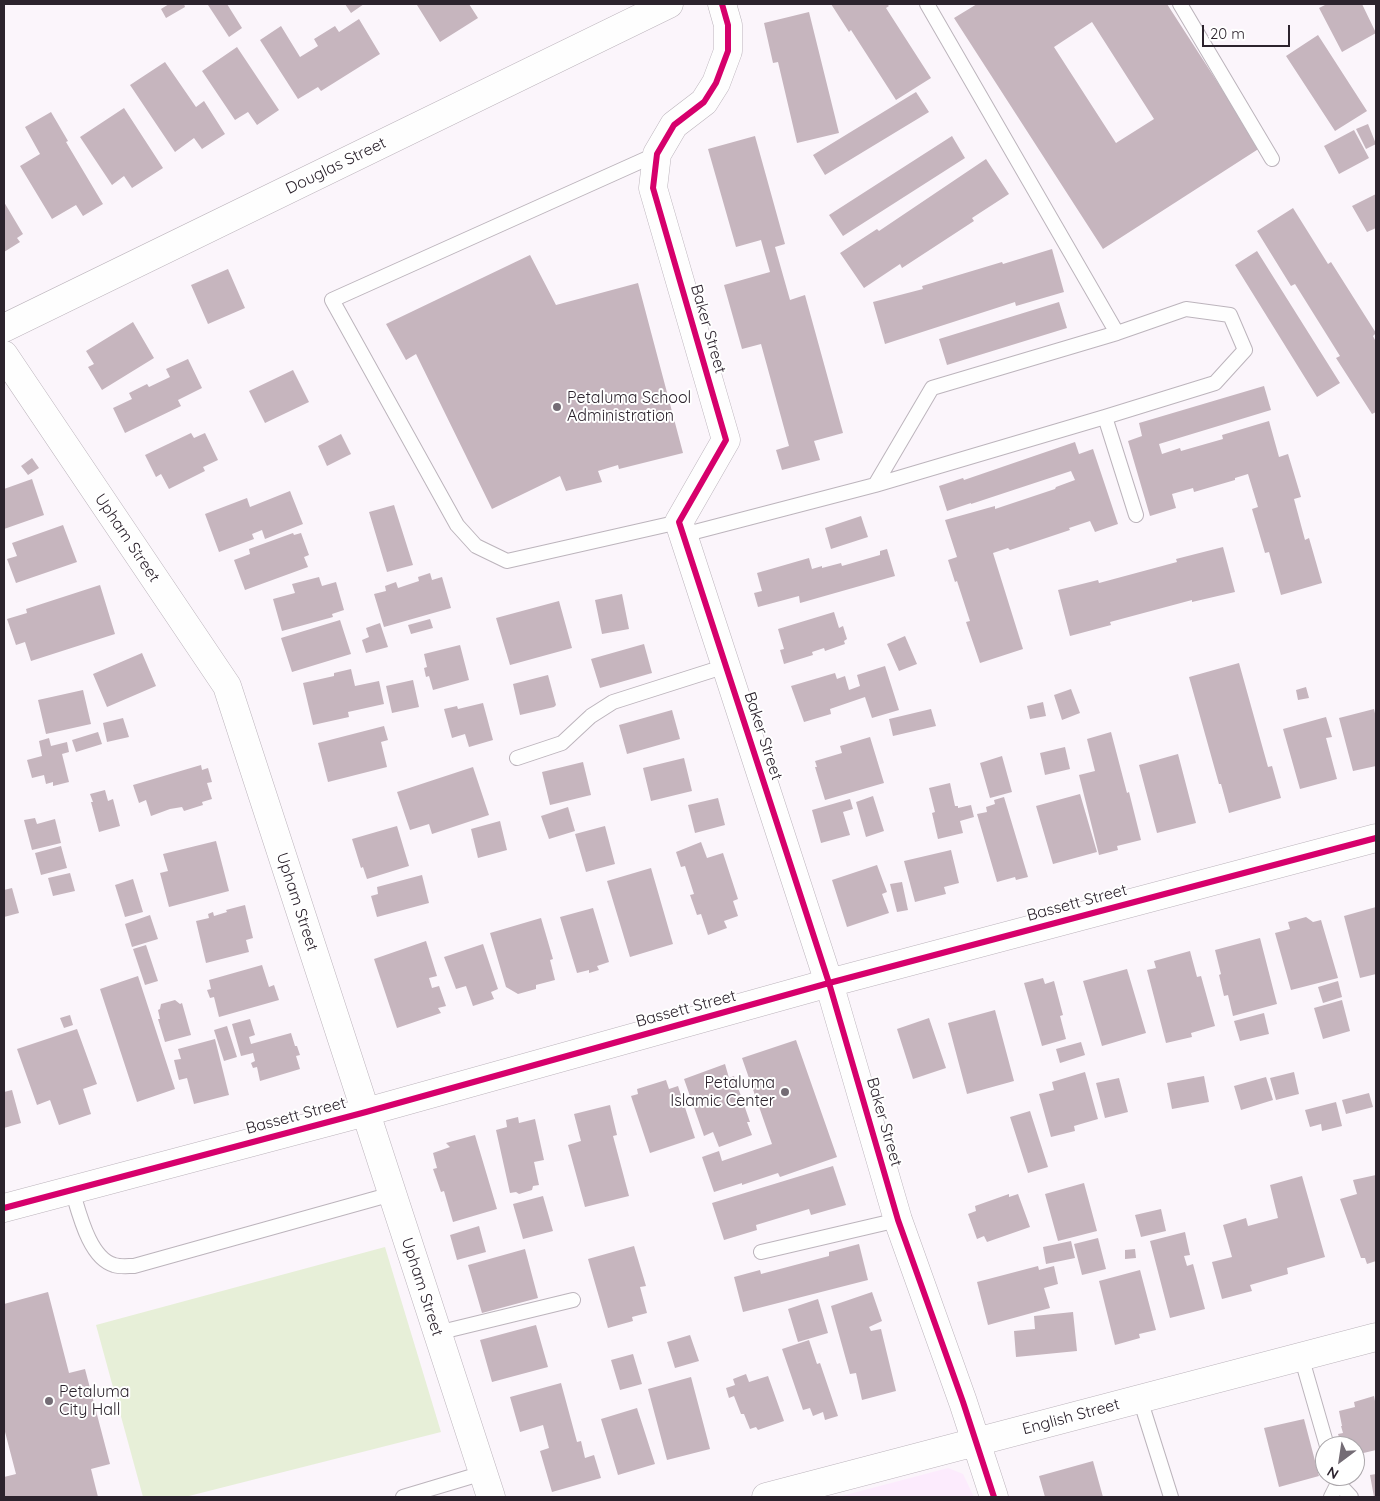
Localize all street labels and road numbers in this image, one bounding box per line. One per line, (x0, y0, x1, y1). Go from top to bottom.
street label: Douglas Street (283, 133, 389, 199)
street label: Baker Street (686, 282, 730, 376)
street label: Upham Street (90, 490, 164, 586)
street label: Baker Street (740, 689, 786, 783)
street label: Upham Street (272, 850, 322, 954)
street label: Bassett Street (1025, 880, 1129, 926)
street label: Bassett Street (634, 986, 738, 1032)
street label: Baker Street (862, 1075, 906, 1169)
street label: Bassett Street (244, 1093, 348, 1139)
street label: Upham Street (397, 1235, 447, 1339)
street label: English Street (1020, 1395, 1122, 1439)

